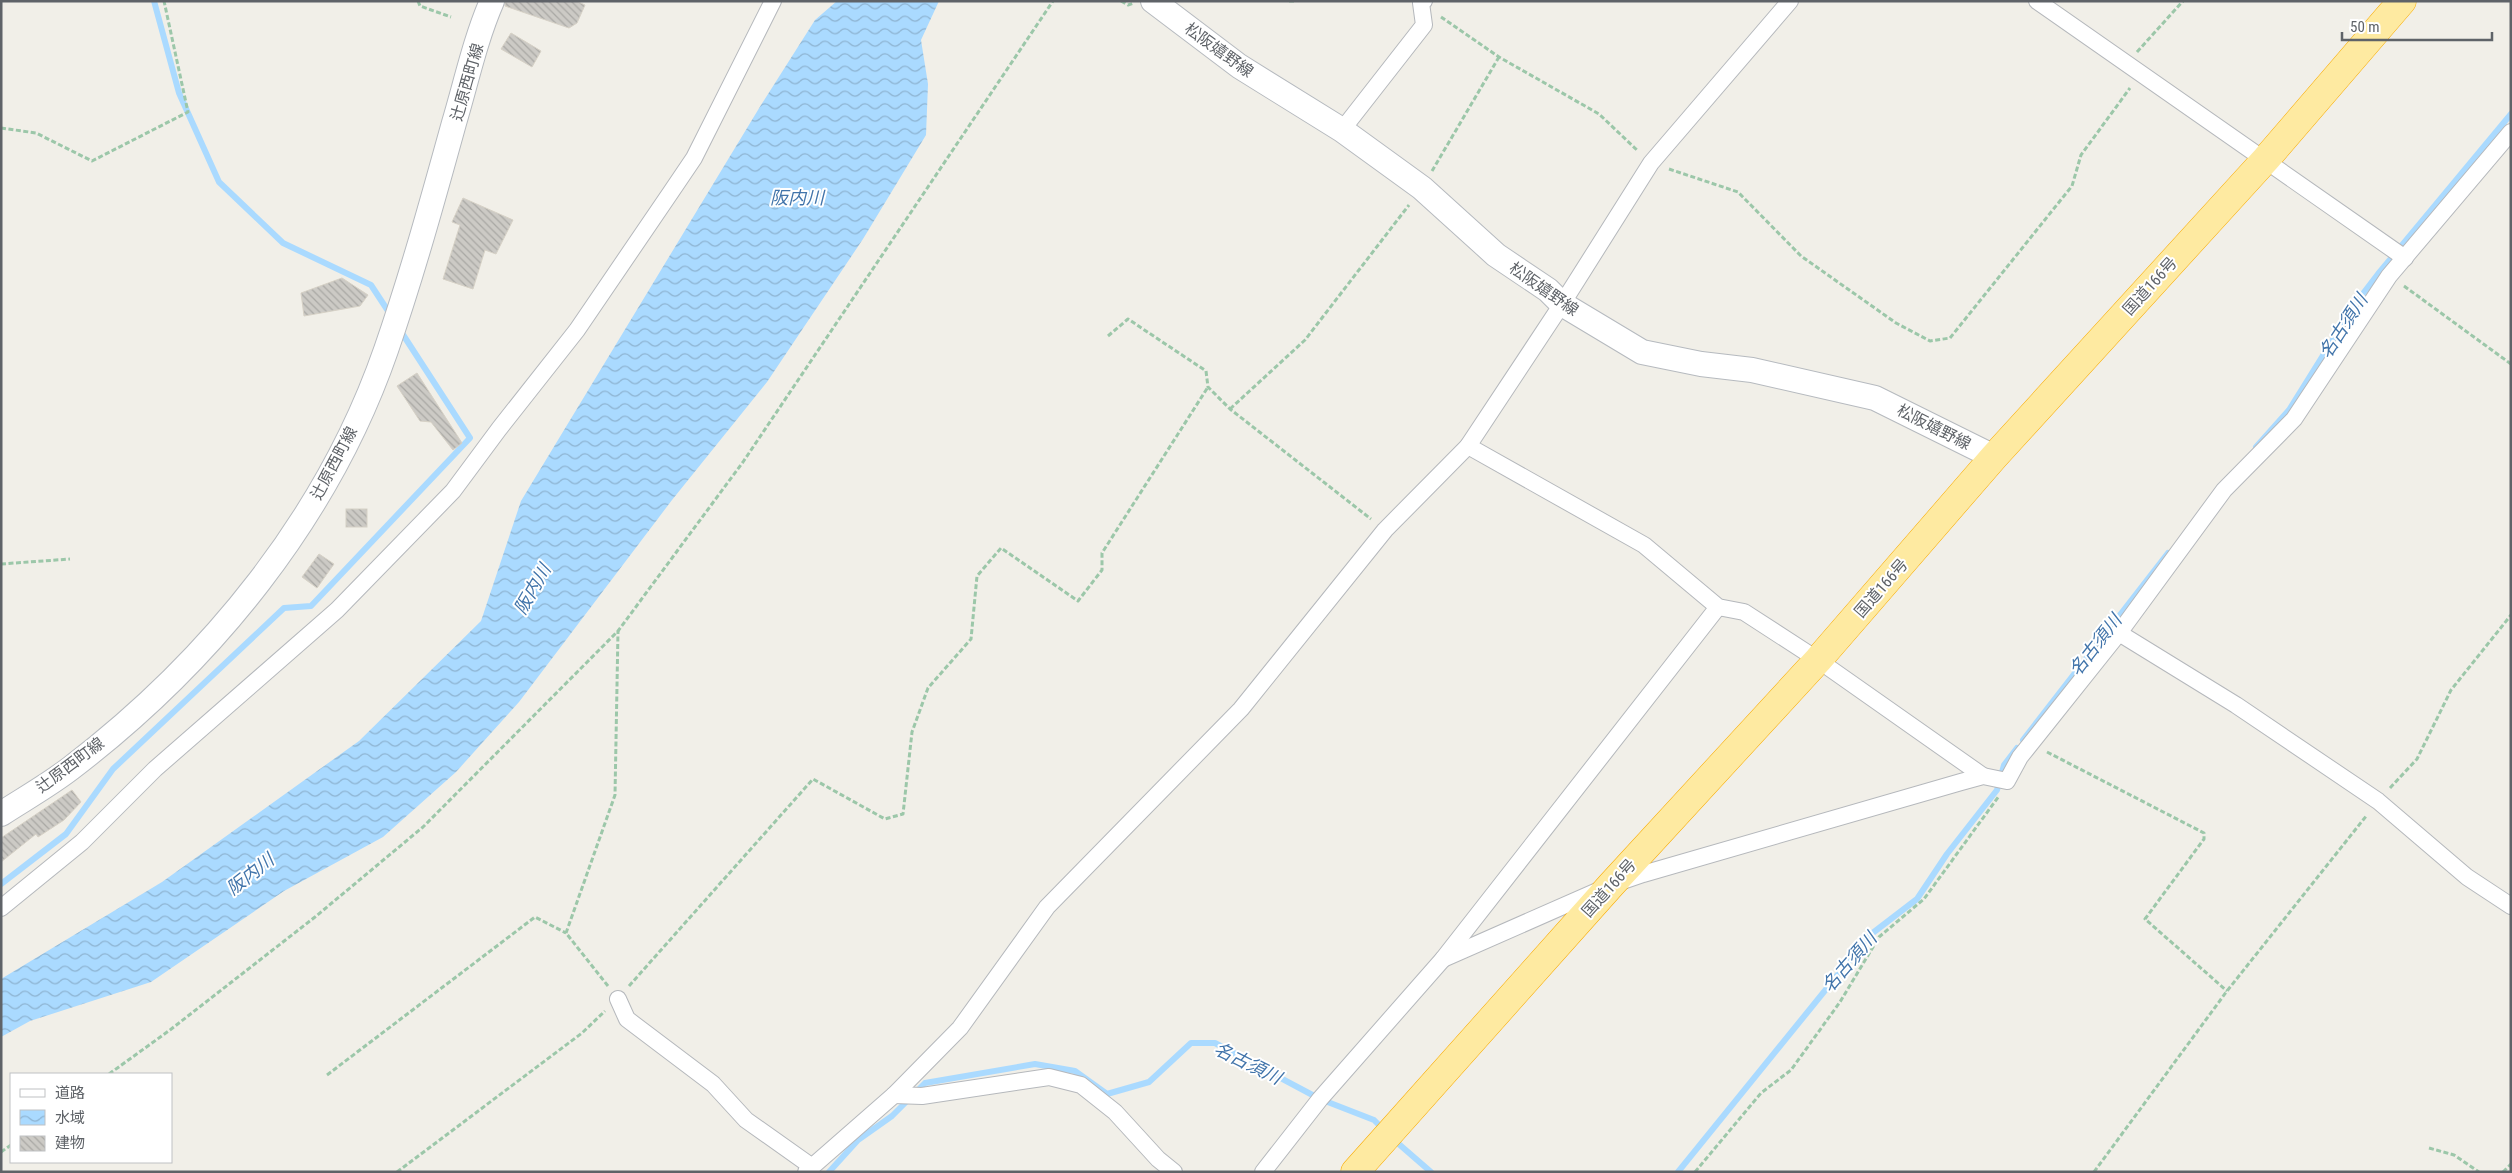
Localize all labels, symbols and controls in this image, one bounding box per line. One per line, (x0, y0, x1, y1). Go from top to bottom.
scale bar (2342, 10, 2492, 42)
text: 50 m (2350, 18, 2380, 36)
street label: 松阪嬉野線 (1181, 19, 1257, 81)
street label: 辻原西町線 (447, 41, 487, 123)
water label: 阪内川 (770, 187, 826, 208)
street label: 国道166号 (2119, 253, 2181, 319)
street label: 松阪嬉野線 (1506, 258, 1582, 320)
water label: 名古須川 (2315, 288, 2373, 362)
street label: 松阪嬉野線 (1894, 400, 1974, 454)
street label: 辻原西町線 (307, 423, 361, 503)
street label: 国道166号 (1850, 555, 1912, 621)
water label: 阪内川 (509, 559, 556, 618)
water label: 名古須川 (2065, 609, 2127, 680)
street label: 辻原西町線 (32, 733, 108, 797)
water label: 阪内川 (222, 848, 279, 899)
street label: 国道166号 (1578, 855, 1640, 921)
water label: 名古須川 (1817, 926, 1882, 996)
water label: 名古須川 (1211, 1038, 1287, 1089)
legend (10, 1073, 172, 1163)
text: 道路 (55, 1084, 85, 1102)
text: 水域 (55, 1109, 85, 1127)
text: 建物 (55, 1134, 85, 1152)

